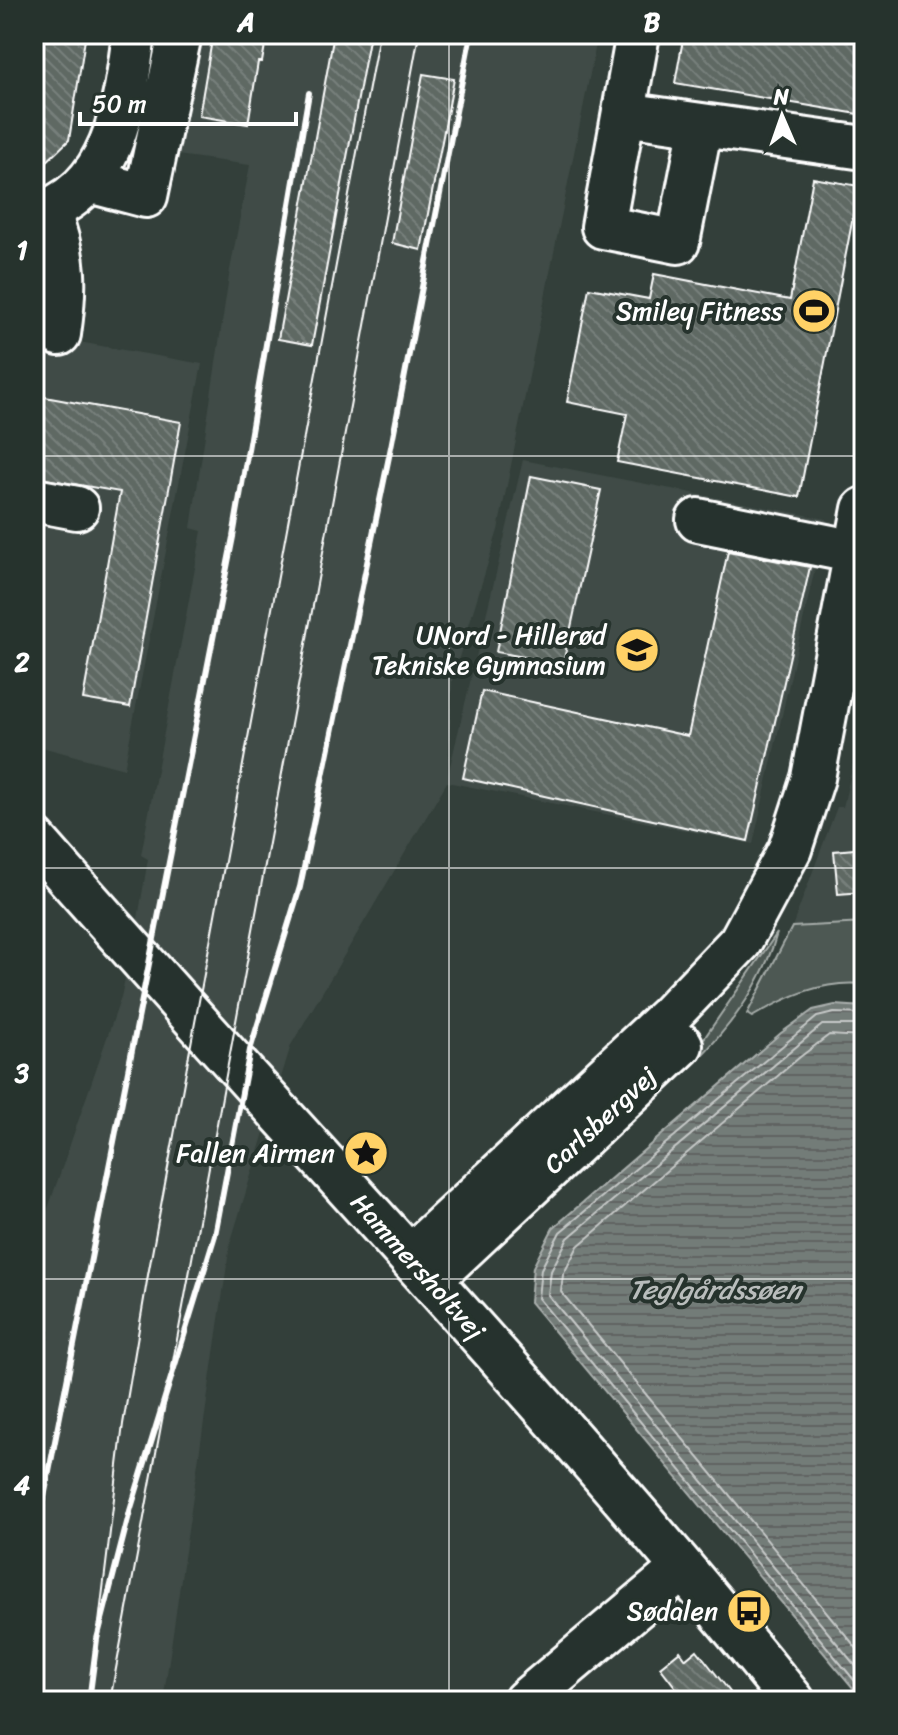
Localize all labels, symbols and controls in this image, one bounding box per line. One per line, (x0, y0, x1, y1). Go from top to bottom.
text: A (236, 0, 255, 45)
text: B (644, 0, 661, 45)
scale bar (80, 76, 296, 126)
north arrow (742, 76, 822, 156)
text: N (772, 77, 790, 116)
text: 50 m (92, 83, 147, 125)
text: 1 (16, 227, 28, 273)
sports icon: Smiley Fitness (790, 287, 838, 335)
place label: Smiley Fitness (616, 288, 784, 334)
place label: UNord - Hillerød Tekniske Gymnasium (372, 612, 608, 688)
school or university icon: UNord - Hillerød Tekniske Gymnasium (613, 626, 661, 674)
text: 2 (13, 639, 30, 685)
text: 3 (14, 1050, 30, 1096)
street label: Carlsbergvej (532, 1054, 668, 1185)
place icon: Fallen Airmen (342, 1129, 390, 1177)
place label: Fallen Airmen (176, 1130, 335, 1176)
street label: Hammersholtvej (339, 1182, 498, 1351)
water label: Teglgårdssøen (629, 1265, 804, 1314)
text: 4 (14, 1462, 30, 1508)
bus stop icon: Sødalen (725, 1587, 773, 1635)
place label: Sødalen (627, 1588, 718, 1634)

